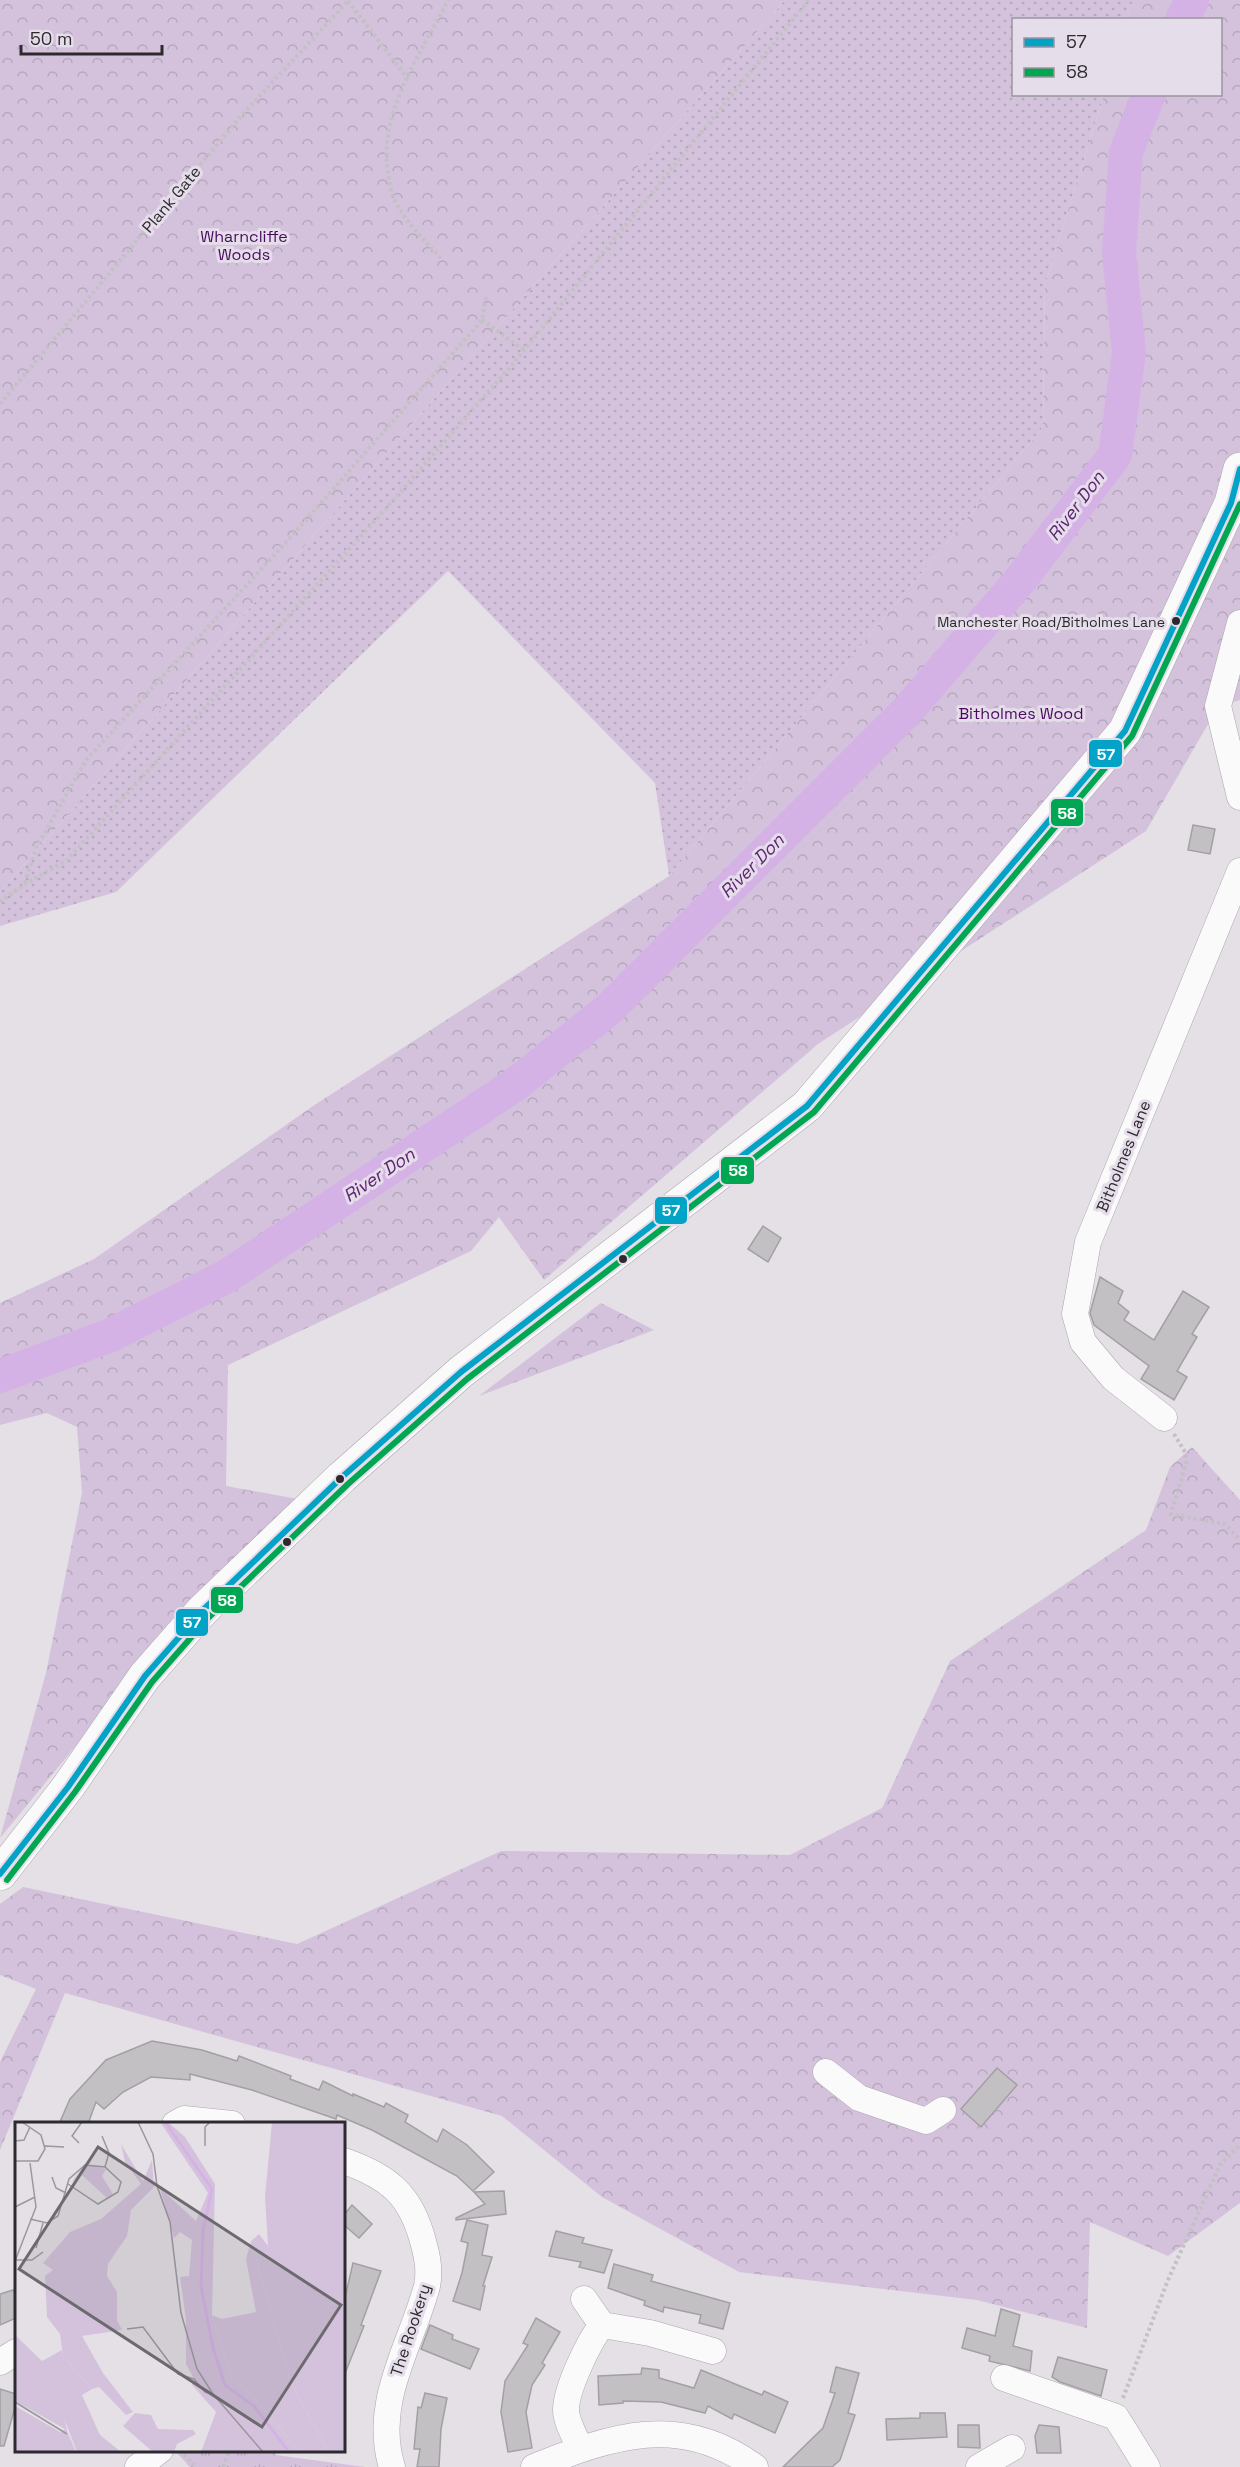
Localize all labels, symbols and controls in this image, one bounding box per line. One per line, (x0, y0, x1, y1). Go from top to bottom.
scale bar (21, 18, 162, 56)
legend (1012, 18, 1222, 96)
text: 50 m (30, 27, 72, 50)
text: 57 (1066, 30, 1087, 53)
text: 58 (1066, 60, 1088, 83)
street label: Plank Gate (137, 162, 205, 237)
park label: Wharncliffe Woods (200, 226, 288, 265)
water label: River Don (1042, 466, 1110, 545)
place label: Manchester Road/Bitholmes Lane (937, 613, 1165, 631)
marker: Manchester Road/Bitholmes Lane (1170, 615, 1182, 627)
park label: Bitholmes Wood (959, 703, 1084, 724)
line badge: 57 (1088, 739, 1123, 768)
text: 57 (1097, 744, 1115, 765)
line badge: 58 (1050, 798, 1084, 827)
text: 58 (1057, 803, 1077, 824)
water label: River Don (715, 828, 789, 903)
street label: Bitholmes Lane (1092, 1097, 1155, 1215)
water label: River Don (339, 1142, 420, 1207)
line badge: 58 (720, 1156, 755, 1185)
text: 58 (728, 1160, 748, 1181)
line badge: 57 (654, 1196, 688, 1225)
text: 57 (662, 1200, 680, 1221)
unlabelled marker (617, 1253, 629, 1265)
unlabelled marker (334, 1473, 346, 1485)
unlabelled marker (281, 1536, 293, 1548)
line badge: 58 (210, 1586, 244, 1614)
text: 58 (217, 1590, 237, 1611)
line badge: 57 (175, 1608, 209, 1637)
text: 57 (183, 1612, 201, 1633)
inset map (15, 2122, 345, 2452)
street label: The Rookery (386, 2281, 435, 2379)

